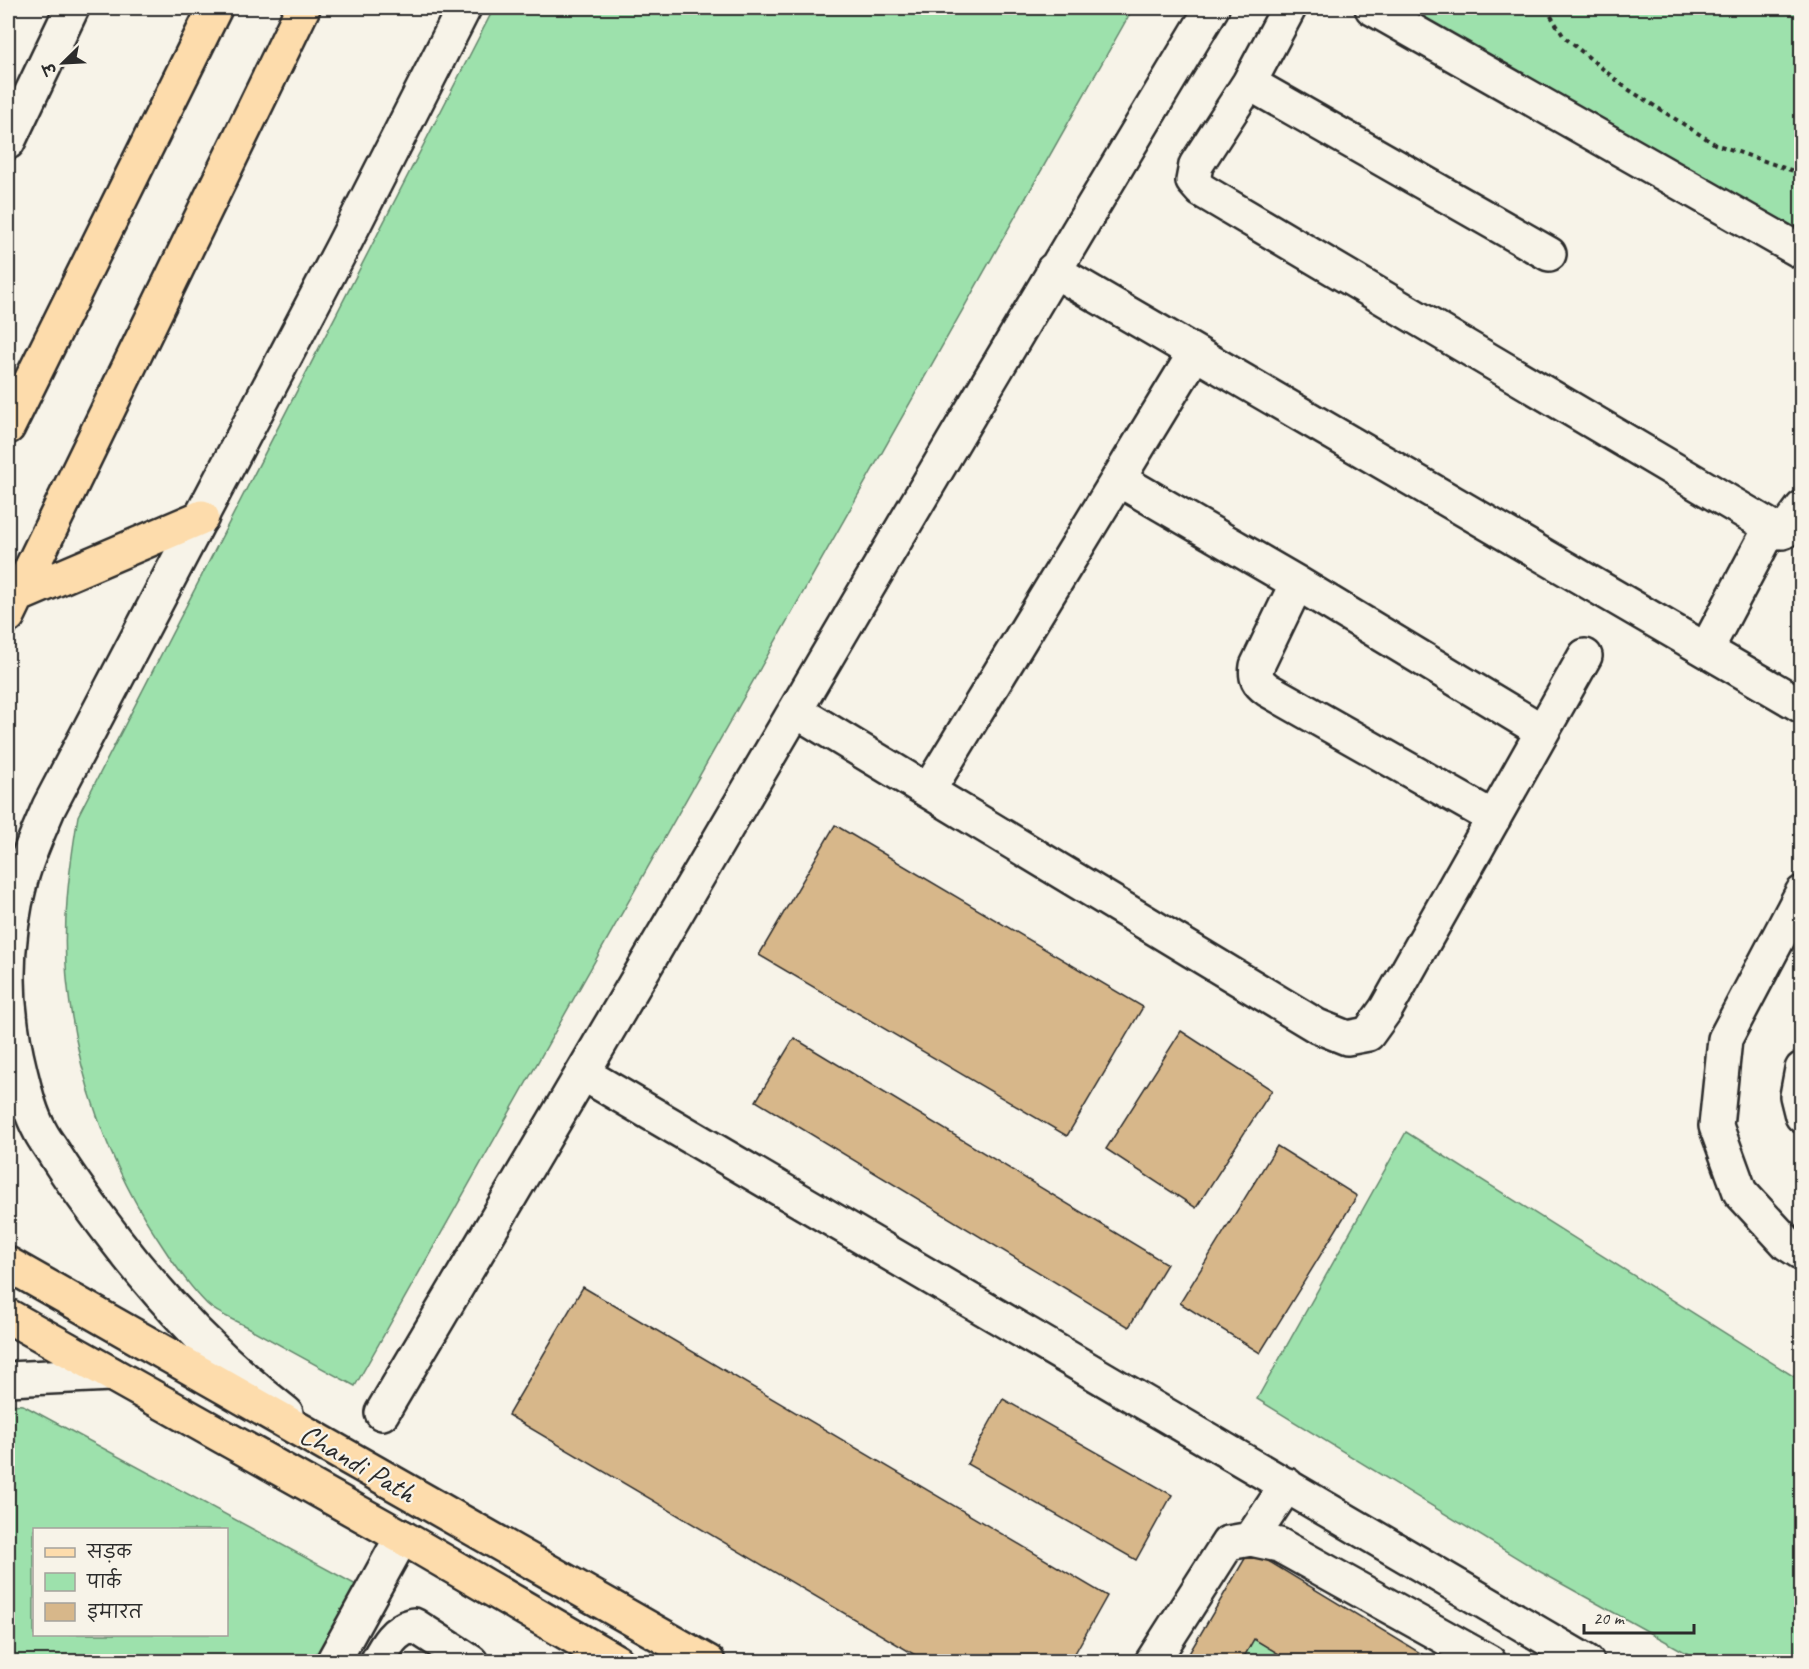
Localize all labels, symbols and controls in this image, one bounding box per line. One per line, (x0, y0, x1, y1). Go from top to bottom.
north arrow (33, 33, 93, 93)
text: उ (38, 59, 62, 79)
street label: Chandi Path (293, 1415, 424, 1512)
legend (33, 1528, 228, 1636)
text: सड़क (86, 1541, 132, 1563)
text: पार्क (86, 1568, 122, 1593)
scale bar (1584, 1597, 1694, 1635)
text: इमारत (87, 1601, 143, 1623)
text: 20 m (1593, 1607, 1626, 1629)

